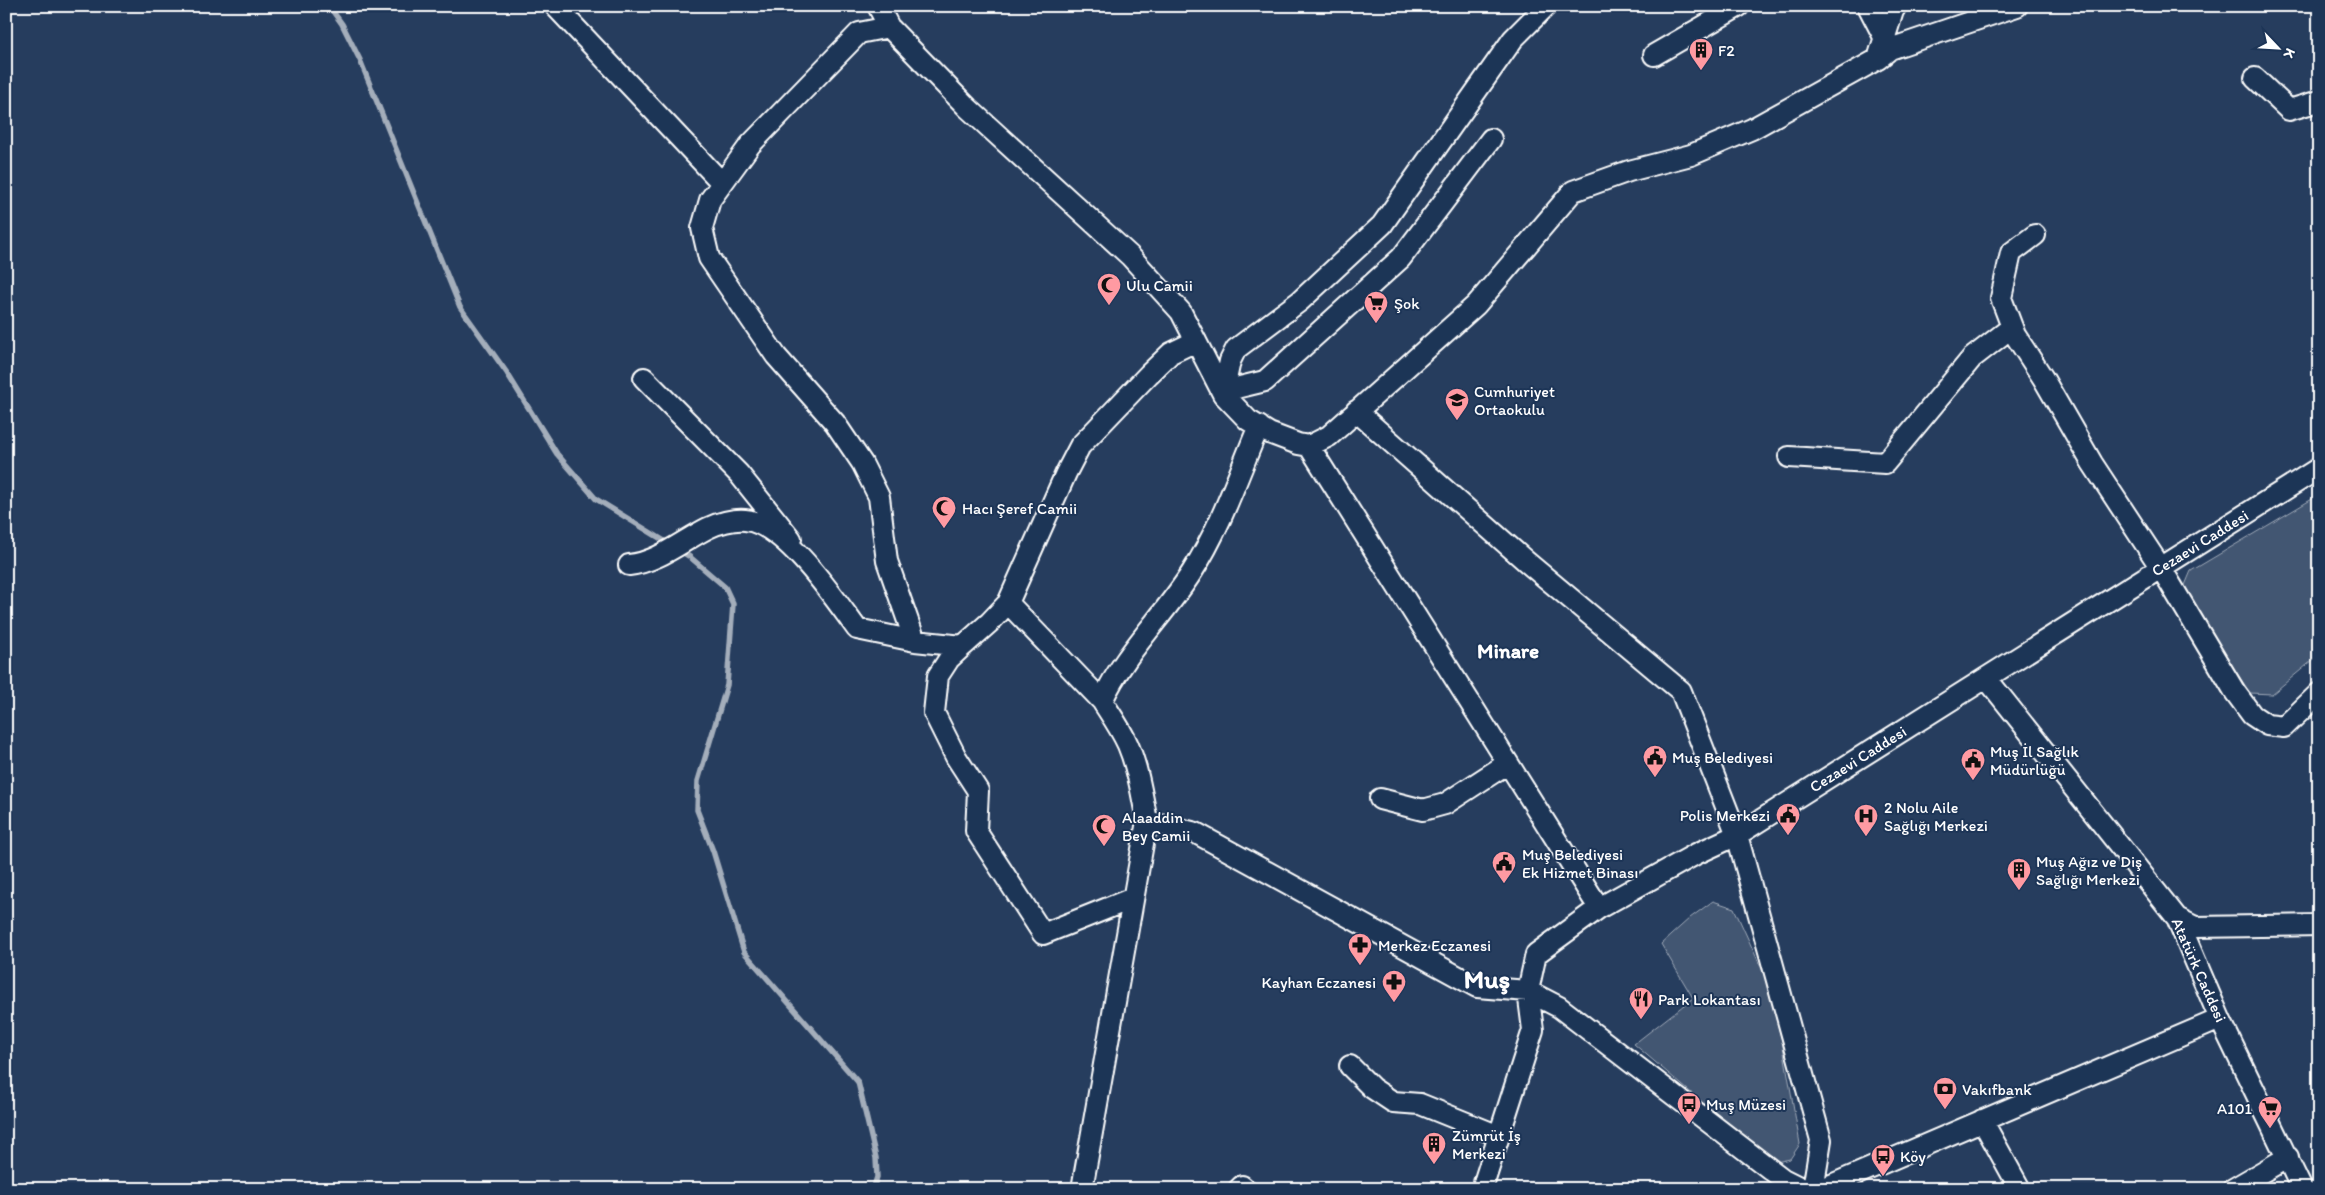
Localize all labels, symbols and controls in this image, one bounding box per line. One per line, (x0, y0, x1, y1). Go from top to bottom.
north arrow (2252, 22, 2302, 72)
building icon: F2 (1688, 37, 1714, 71)
place label: F2 (1718, 41, 1735, 60)
text: K (2279, 46, 2299, 62)
mosque icon: Ulu Camii (1096, 272, 1122, 306)
place label: Ulu Camii (1126, 276, 1193, 295)
supermarket icon: Şok (1363, 290, 1389, 324)
place label: Şok (1394, 294, 1420, 313)
place label: Cumhuriyet Ortaokulu (1474, 382, 1555, 419)
school or university icon: Cumhuriyet Ortaokulu (1444, 387, 1470, 421)
mosque icon: Hacı Şeref Camii (931, 495, 957, 529)
place label: Hacı Şeref Camii (962, 499, 1077, 518)
street label: Cezaevi Caddesi (2148, 506, 2252, 580)
district label: Minare (1477, 638, 1539, 663)
street label: Cezaevi Caddesi (1806, 722, 1910, 796)
place label: Muş İl Sağlık Müdürlüğü (1990, 742, 2079, 779)
public building icon: Muş Belediyesi (1642, 744, 1668, 778)
public building icon: Muş İl Sağlık Müdürlüğü (1960, 747, 1986, 781)
place label: Muş Belediyesi (1672, 748, 1773, 767)
place label: 2 Nolu Aile Sağlığı Merkezi (1884, 798, 1988, 835)
public building icon: Polis Merkezi (1775, 802, 1801, 836)
hospital icon: 2 Nolu Aile Sağlığı Merkezi (1853, 803, 1879, 837)
place label: Polis Merkezi (1680, 806, 1770, 825)
place label: Alaaddin Bey Camii (1122, 808, 1190, 845)
mosque icon: Alaaddin Bey Camii (1091, 813, 1117, 847)
place label: Muş Belediyesi Ek Hizmet Binası (1522, 845, 1638, 882)
public building icon: Muş Belediyesi Ek Hizmet Binası (1491, 850, 1517, 884)
place label: Muş Ağız ve Diş Sağlığı Merkezi (2036, 852, 2142, 889)
building icon: Muş Ağız ve Diş Sağlığı Merkezi (2006, 857, 2032, 891)
street label: Atatürk Caddesi (2167, 915, 2231, 1025)
pharmacy icon: Merkez Eczanesi (1347, 932, 1373, 966)
place label: Merkez Eczanesi (1378, 936, 1491, 955)
district label: Muş (1464, 963, 1510, 995)
pharmacy icon: Kayhan Eczanesi (1381, 969, 1407, 1003)
place label: Kayhan Eczanesi (1262, 973, 1376, 992)
restaurant icon: Park Lokantası (1628, 986, 1654, 1020)
place label: Park Lokantası (1658, 990, 1761, 1009)
bank icon: Vakıfbank (1932, 1076, 1958, 1110)
place label: Vakıfbank (1962, 1080, 2032, 1099)
bus stop icon: Muş Müzesi (1676, 1091, 1702, 1125)
place label: Muş Müzesi (1706, 1095, 1786, 1114)
supermarket icon: A101 (2257, 1095, 2283, 1129)
place label: A101 (2217, 1099, 2253, 1118)
place label: Zümrüt İş Merkezi (1452, 1126, 1521, 1163)
building icon: Zümrüt İş Merkezi (1421, 1131, 1447, 1165)
bus stop icon: Köy (1870, 1143, 1896, 1177)
place label: Köy (1900, 1147, 1926, 1166)

